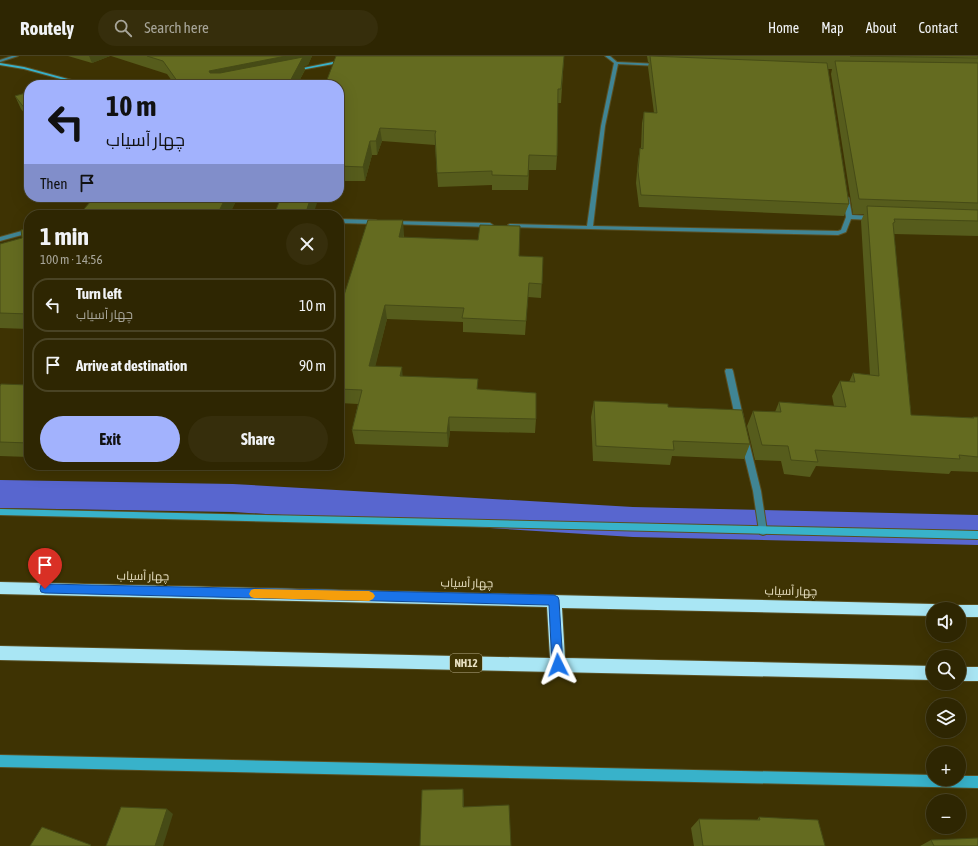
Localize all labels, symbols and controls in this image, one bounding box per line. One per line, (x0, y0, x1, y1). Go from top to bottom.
search box (98, 10, 378, 46)
text: Routely (20, 17, 74, 39)
icon: search (112, 17, 134, 39)
text: Search here (144, 19, 209, 36)
text: Home (768, 20, 799, 36)
text: Map (821, 20, 844, 36)
text: About (866, 20, 897, 36)
text: Contact (919, 20, 958, 36)
text: 10 m (106, 90, 156, 122)
icon: left (40, 96, 92, 148)
text: چهار آسیاب (106, 129, 185, 150)
icon: arrive (76, 172, 98, 194)
text: Then (40, 175, 68, 192)
text: 1 min (40, 223, 89, 250)
button: close (286, 223, 328, 265)
text: 100 m · 14:56 (40, 252, 103, 267)
text: Turn left (76, 285, 122, 302)
icon: left (42, 294, 64, 316)
text: 10 m (299, 297, 326, 314)
text: چهار آسیاب (76, 307, 133, 322)
icon: arrive (42, 354, 64, 376)
text: Arrive at destination (76, 357, 187, 374)
text: 90 m (299, 357, 326, 374)
button: Exit (40, 416, 180, 462)
button: Share (188, 416, 328, 462)
pin (28, 548, 62, 589)
icon: arrive (34, 554, 56, 576)
street label: چهار آسیاب (117, 569, 169, 585)
street label: چهار آسیاب (441, 576, 493, 592)
street label: چهار آسیاب (765, 584, 817, 600)
map controls (926, 602, 966, 834)
button: sound (926, 602, 966, 642)
position arrow (537, 644, 579, 686)
button: search (926, 650, 966, 690)
road number: NH12 (450, 654, 482, 672)
button: layers (926, 698, 966, 738)
button: + (926, 746, 966, 786)
button: − (926, 794, 966, 834)

